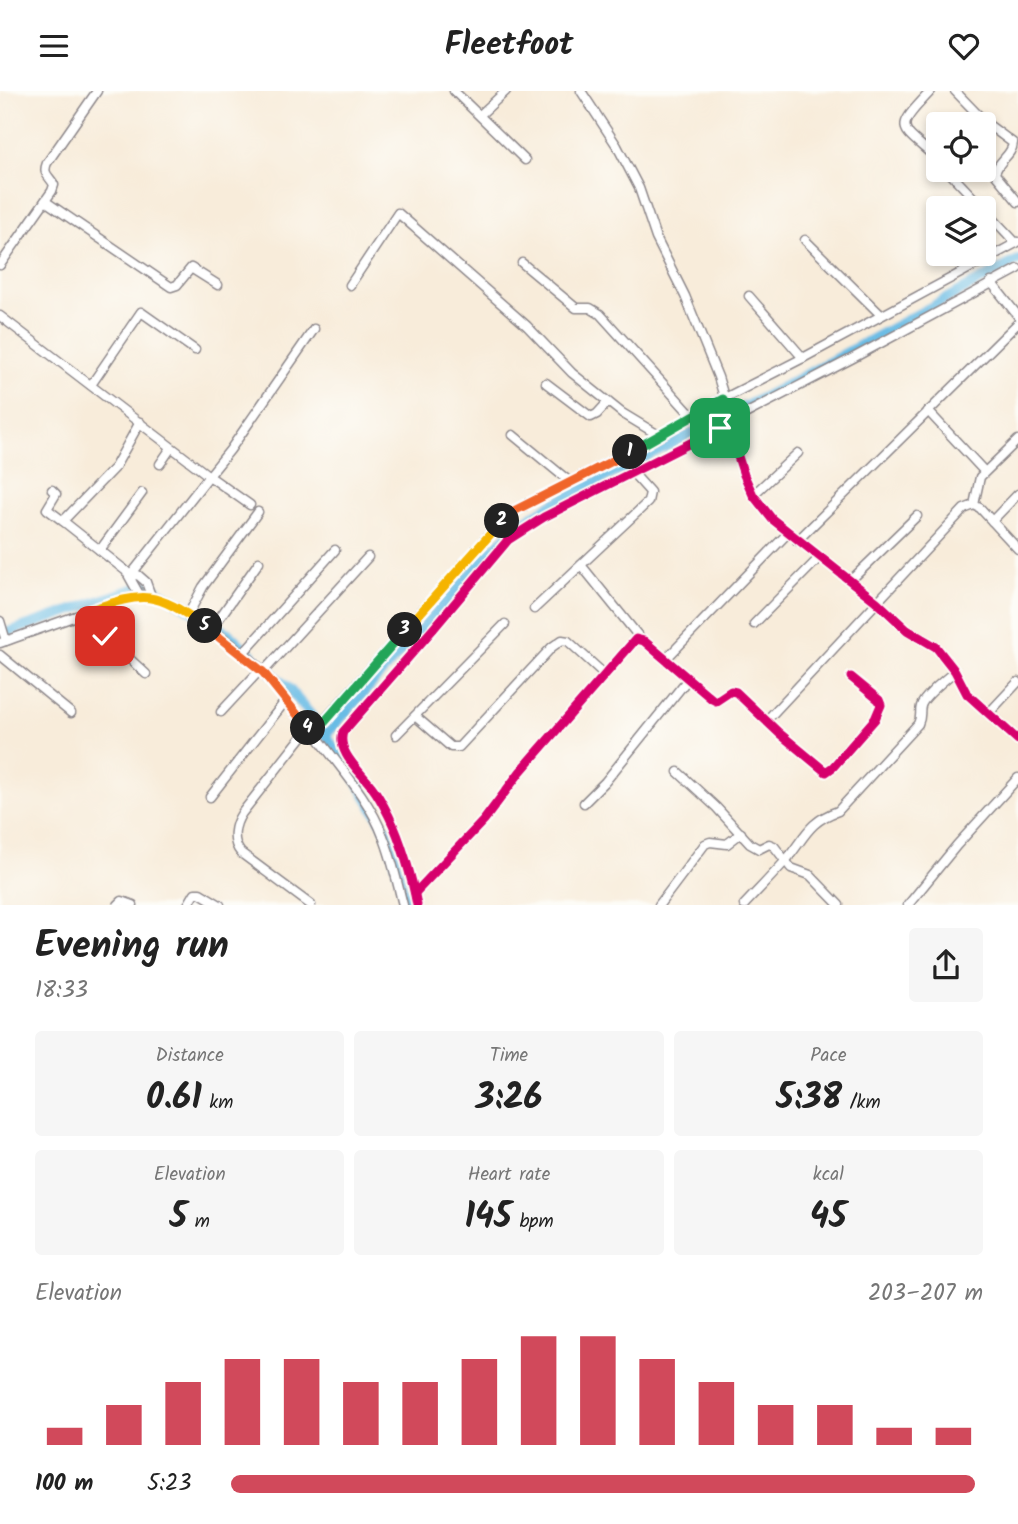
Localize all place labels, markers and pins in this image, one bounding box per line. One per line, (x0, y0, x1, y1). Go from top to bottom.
pin (690, 398, 750, 458)
pin: 1 (612, 435, 648, 469)
pin: 2 (484, 503, 520, 539)
pin (75, 606, 135, 666)
pin: 5 (188, 609, 222, 643)
pin: 3 (388, 613, 422, 647)
pin: 4 (290, 711, 326, 745)

